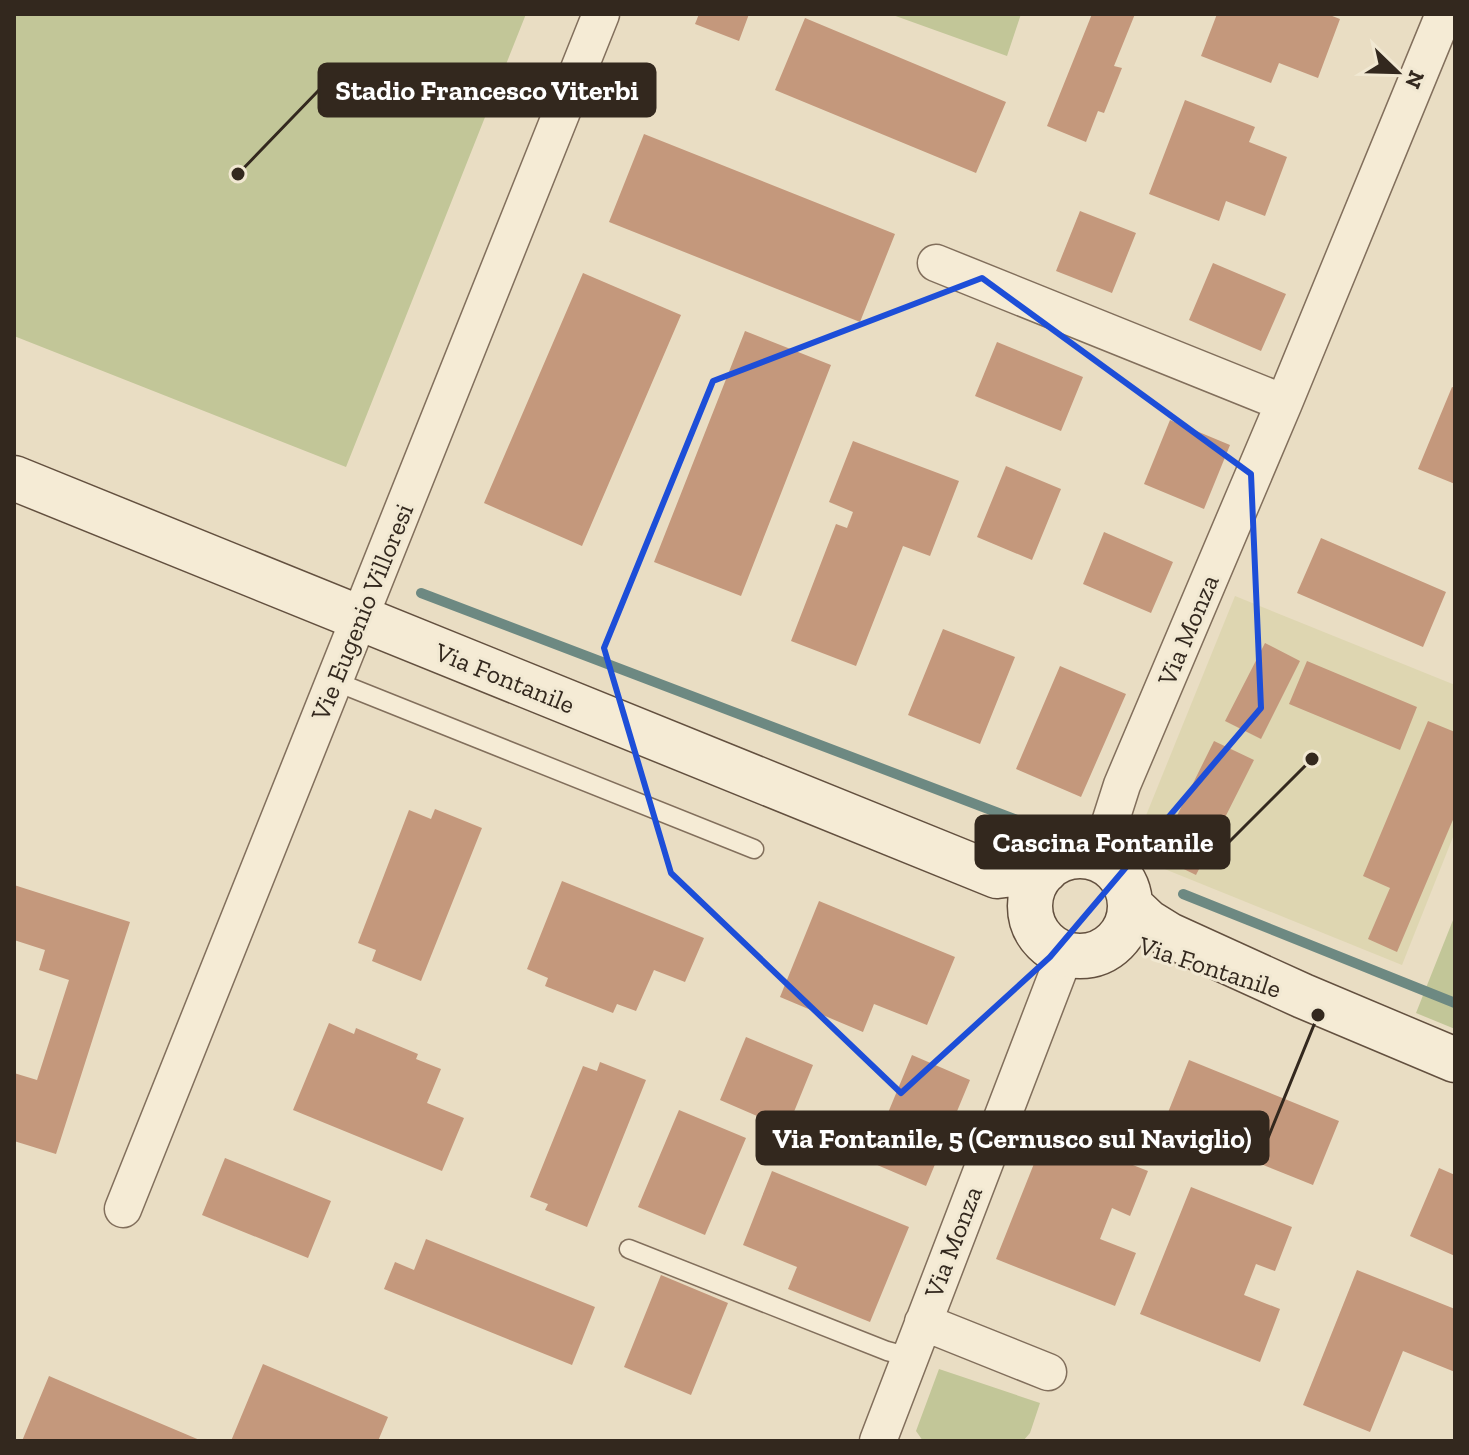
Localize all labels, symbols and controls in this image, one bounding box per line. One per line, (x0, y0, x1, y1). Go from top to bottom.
north arrow (1357, 32, 1437, 112)
callout: Stadio Francesco Viterbi (319, 64, 655, 116)
text: N (1399, 67, 1431, 93)
text: Stadio Francesco Viterbi (335, 74, 639, 107)
street label: Vie Eugenio Villoresi (303, 499, 420, 726)
street label: Via Monza (1150, 569, 1226, 691)
street label: Via Fontanile (430, 635, 580, 721)
callout: Cascina Fontanile (976, 816, 1229, 868)
text: Cascina Fontanile (992, 826, 1214, 859)
street label: Via Fontanile (1134, 929, 1285, 1005)
callout: Via Fontanile, 5 (Cernusco sul Naviglio) (757, 1112, 1268, 1164)
text: Via Fontanile, 5 (Cernusco sul Naviglio) (773, 1122, 1252, 1155)
street label: Via Monza (917, 1181, 989, 1303)

